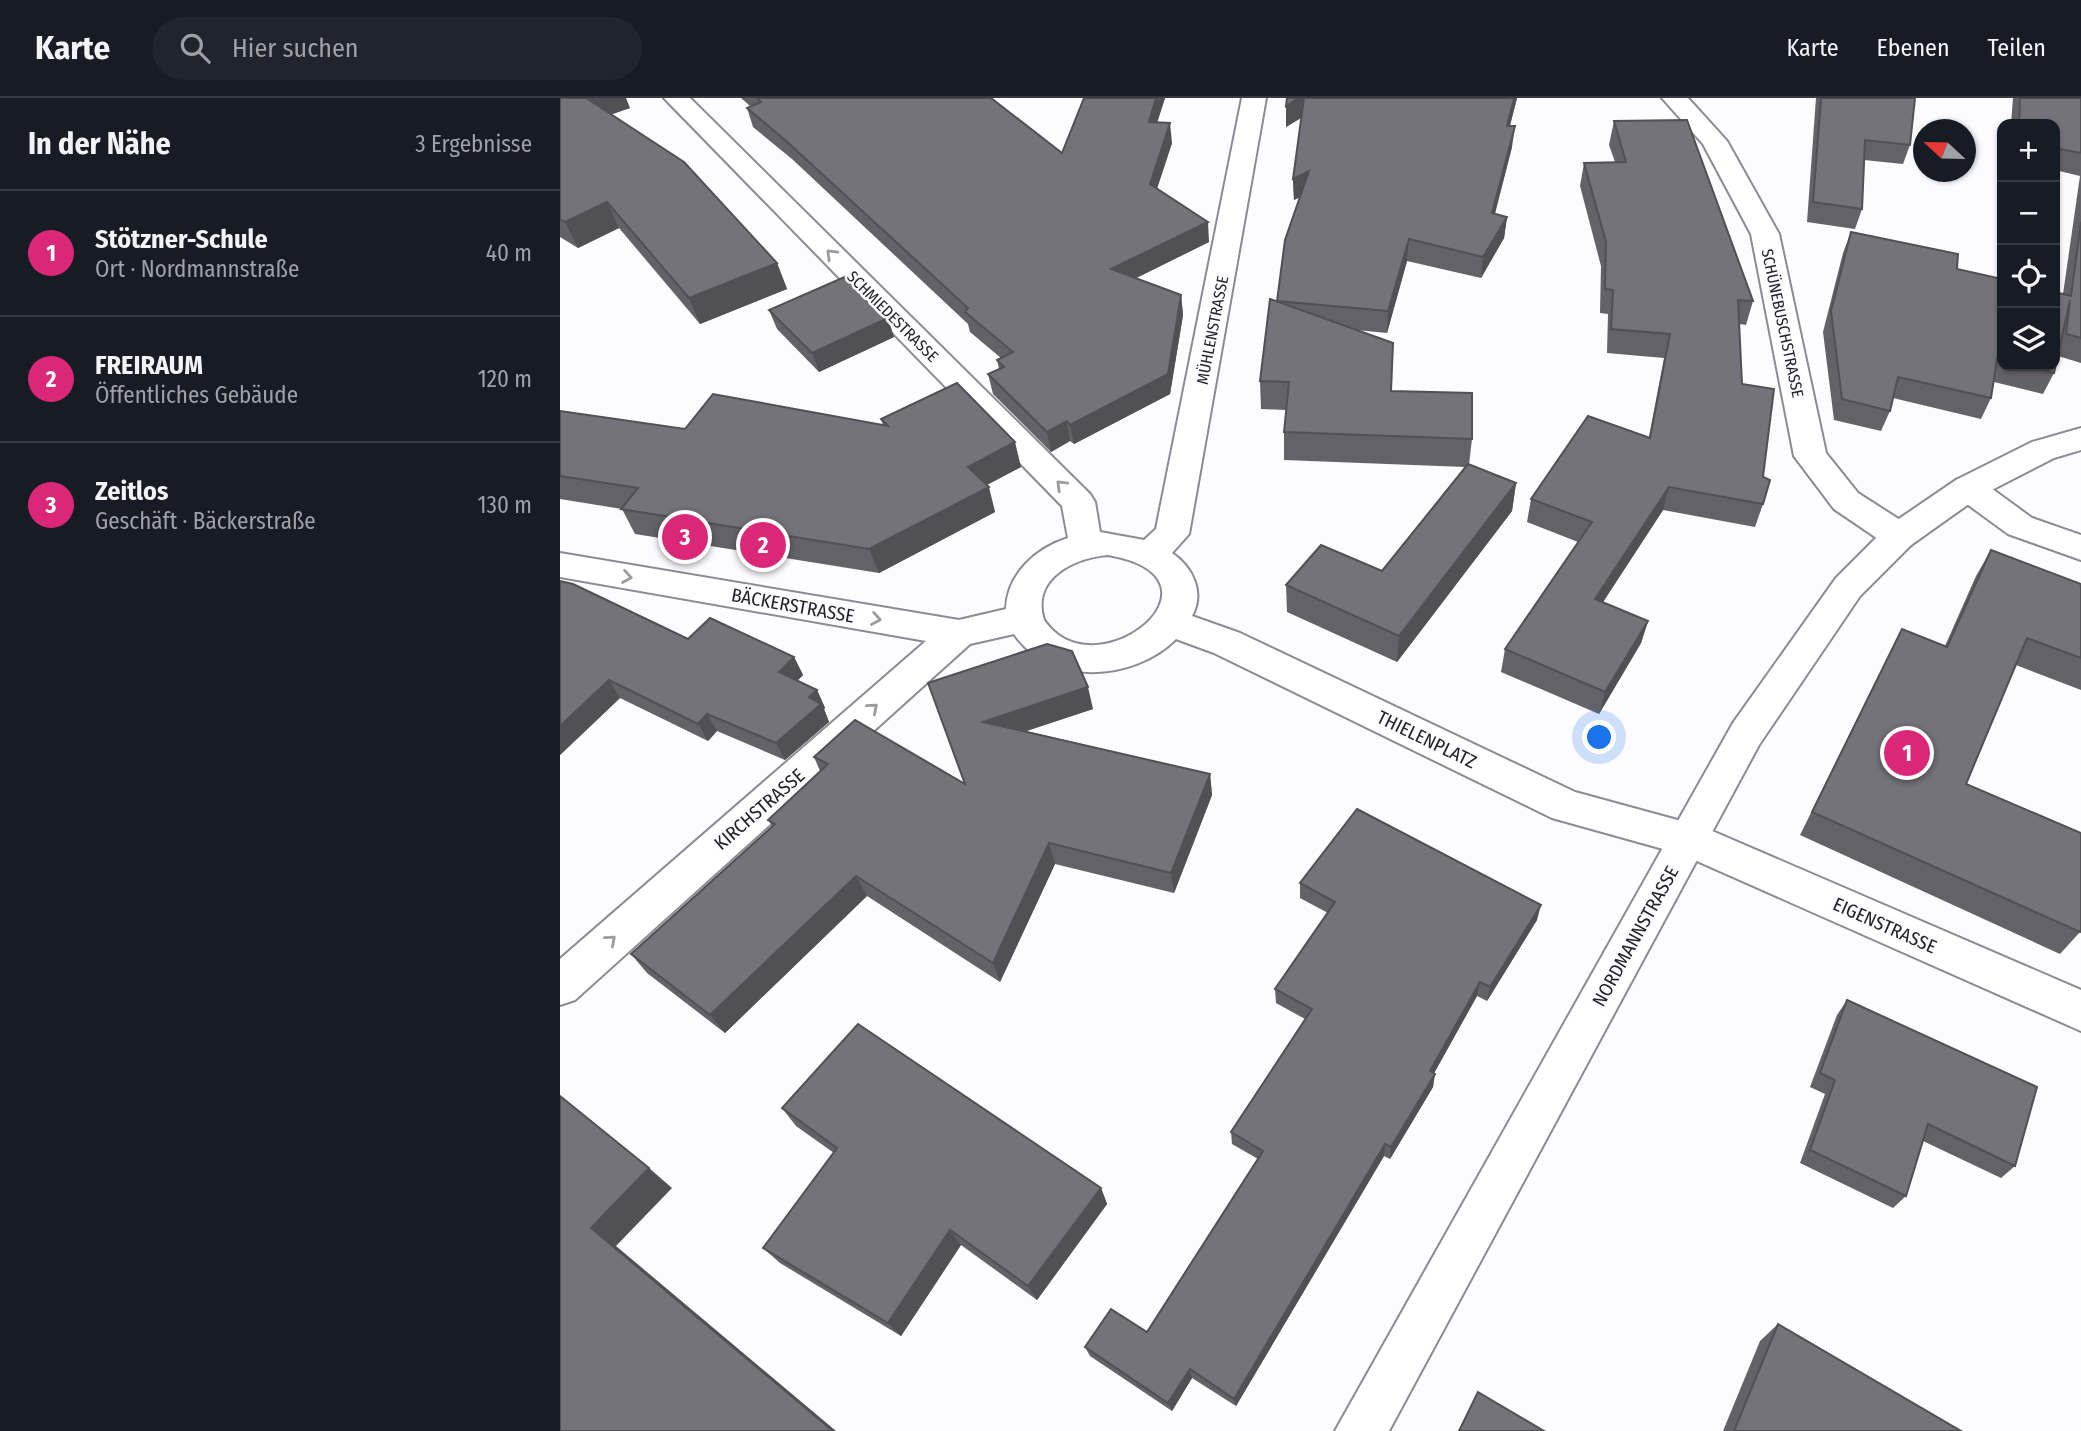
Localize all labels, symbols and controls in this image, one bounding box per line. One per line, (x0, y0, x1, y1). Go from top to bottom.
search box (152, 17, 642, 80)
text: Karte (35, 28, 110, 68)
icon: search (176, 29, 214, 67)
text: Hier suchen (232, 33, 359, 64)
text: Karte (1787, 34, 1839, 62)
text: Ebenen (1877, 34, 1950, 62)
text: Teilen (1988, 34, 2046, 62)
north arrow (1913, 119, 1976, 182)
map controls (1997, 119, 2060, 371)
button: + (1997, 119, 2060, 182)
text: In der Nähe (28, 126, 171, 162)
text: 3 Ergebnisse (415, 130, 532, 158)
button: − (1997, 182, 2060, 245)
text: Stötzner-Schule (95, 224, 268, 255)
text: 1 (46, 239, 56, 267)
text: 40 m (486, 239, 532, 267)
button: locate (1997, 245, 2060, 308)
street label: SCHÜNEBUSCHSTRASSE (1757, 247, 1808, 399)
one-way arrow (827, 249, 840, 262)
text: Ort · Nordmannstraße (95, 255, 299, 283)
street label: SCHMIEDESTRASSE (843, 267, 942, 366)
street label: MÜHLENSTRASSE (1193, 274, 1232, 386)
button: layers (1997, 308, 2060, 371)
text: FREIRAUM (95, 350, 203, 381)
text: 2 (46, 365, 56, 393)
text: 120 m (478, 365, 532, 393)
text: Öffentliches Gebäude (95, 381, 298, 409)
text: Zeitlos (95, 476, 168, 507)
one-way arrow (1056, 480, 1069, 493)
text: 3 (46, 491, 56, 519)
text: 130 m (478, 491, 532, 519)
text: Geschäft · Bäckerstraße (95, 507, 316, 535)
pin: 3 (662, 511, 708, 563)
pin: 2 (740, 519, 786, 571)
one-way arrow (621, 569, 633, 584)
street label: BÄCKERSTRASSE (730, 583, 856, 628)
one-way arrow (870, 611, 882, 626)
one-way arrow (865, 704, 878, 717)
street label: THIELENPLATZ (1373, 705, 1480, 773)
your location (1582, 720, 1616, 754)
pin: 1 (1884, 727, 1930, 779)
street label: KIRCHSTRASSE (709, 764, 809, 855)
street label: NORDMANNSTRASSE (1587, 862, 1684, 1010)
street label: EIGENSTRASSE (1829, 892, 1940, 959)
one-way arrow (603, 936, 616, 948)

